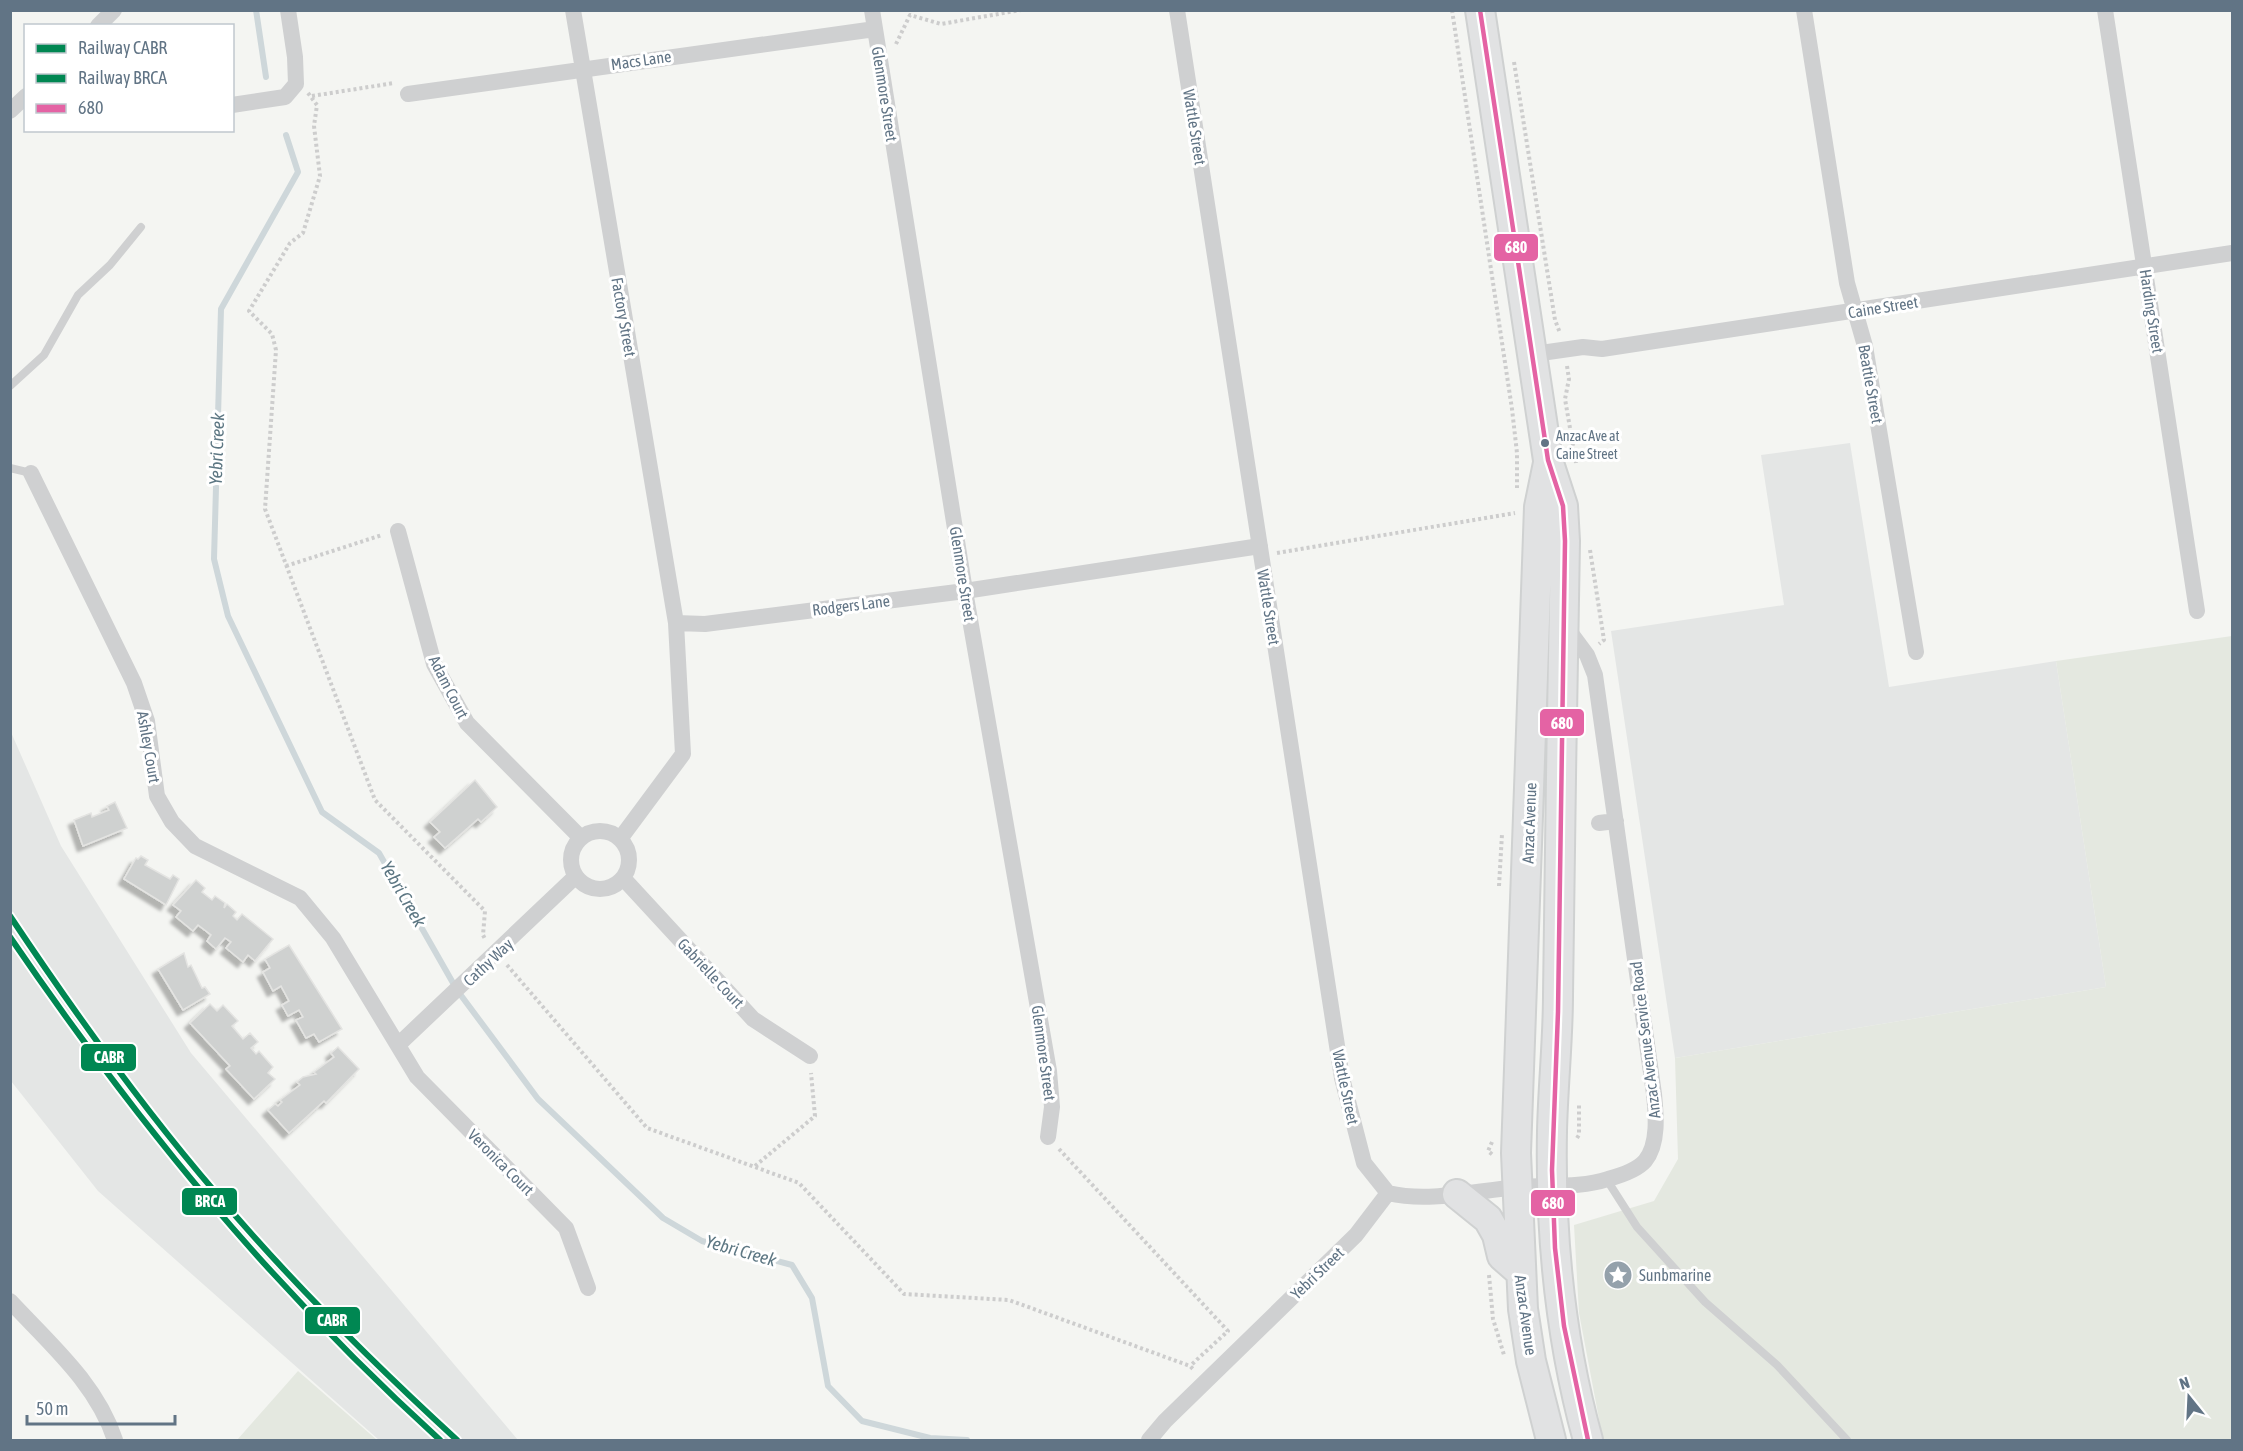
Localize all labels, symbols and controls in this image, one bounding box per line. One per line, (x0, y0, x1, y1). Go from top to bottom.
legend (24, 24, 234, 132)
text: Railway CABR (78, 37, 167, 58)
street label: Glenmore Street (869, 45, 901, 143)
street label: Macs Lane (610, 47, 672, 73)
text: Railway BRCA (78, 67, 167, 88)
street label: Wattle Street (1180, 88, 1210, 167)
text: 680 (78, 97, 103, 118)
line badge: 680 (1493, 233, 1539, 262)
text: 680 (1505, 238, 1528, 256)
street label: Harding Street (2136, 268, 2168, 355)
street label: Factory Street (607, 276, 640, 359)
street label: Caine Street (1847, 293, 1920, 321)
street label: Beattie Street (1855, 343, 1887, 425)
water label: Yebri Creek (205, 411, 228, 485)
place label: Anzac Ave at Caine Street (1556, 428, 1620, 462)
marker: Anzac Ave at Caine Street (1539, 437, 1551, 449)
street label: Glenmore Street (947, 525, 979, 623)
street label: Wattle Street (1254, 568, 1284, 647)
street label: Rodgers Lane (811, 591, 891, 620)
street label: Adam Court (425, 653, 473, 722)
line badge: 680 (1539, 708, 1585, 737)
street label: Ashley Court (133, 710, 164, 785)
text: 680 (1551, 714, 1574, 732)
street label: Anzac Avenue (1519, 782, 1539, 864)
water label: Yebri Creek (376, 857, 431, 931)
street label: Cathy Way (460, 934, 517, 990)
street label: Gabrielle Court (674, 934, 748, 1012)
street label: Anzac Avenue Service Road (1626, 960, 1664, 1120)
street label: Glenmore Street (1028, 1004, 1060, 1102)
line badge: CABR (80, 1043, 137, 1072)
text: CABR (94, 1048, 124, 1066)
street label: Wattle Street (1329, 1048, 1363, 1127)
street label: Veronica Court (464, 1125, 538, 1199)
line badge: BRCA (181, 1187, 238, 1216)
line badge: 680 (1530, 1189, 1576, 1217)
text: BRCA (195, 1192, 225, 1210)
text: 680 (1542, 1194, 1565, 1212)
water label: Yebri Creek (703, 1230, 780, 1271)
street label: Yebri Street (1287, 1243, 1348, 1303)
place icon: Sunbmarine (1602, 1259, 1634, 1291)
place label: Sunbmarine (1639, 1266, 1711, 1284)
street label: Anzac Avenue (1511, 1274, 1541, 1356)
line badge: CABR (304, 1306, 361, 1335)
text: CABR (317, 1311, 347, 1329)
north arrow (2159, 1367, 2219, 1427)
text: N (2177, 1373, 2192, 1393)
scale bar (27, 1388, 176, 1426)
text: 50 m (36, 1398, 68, 1419)

